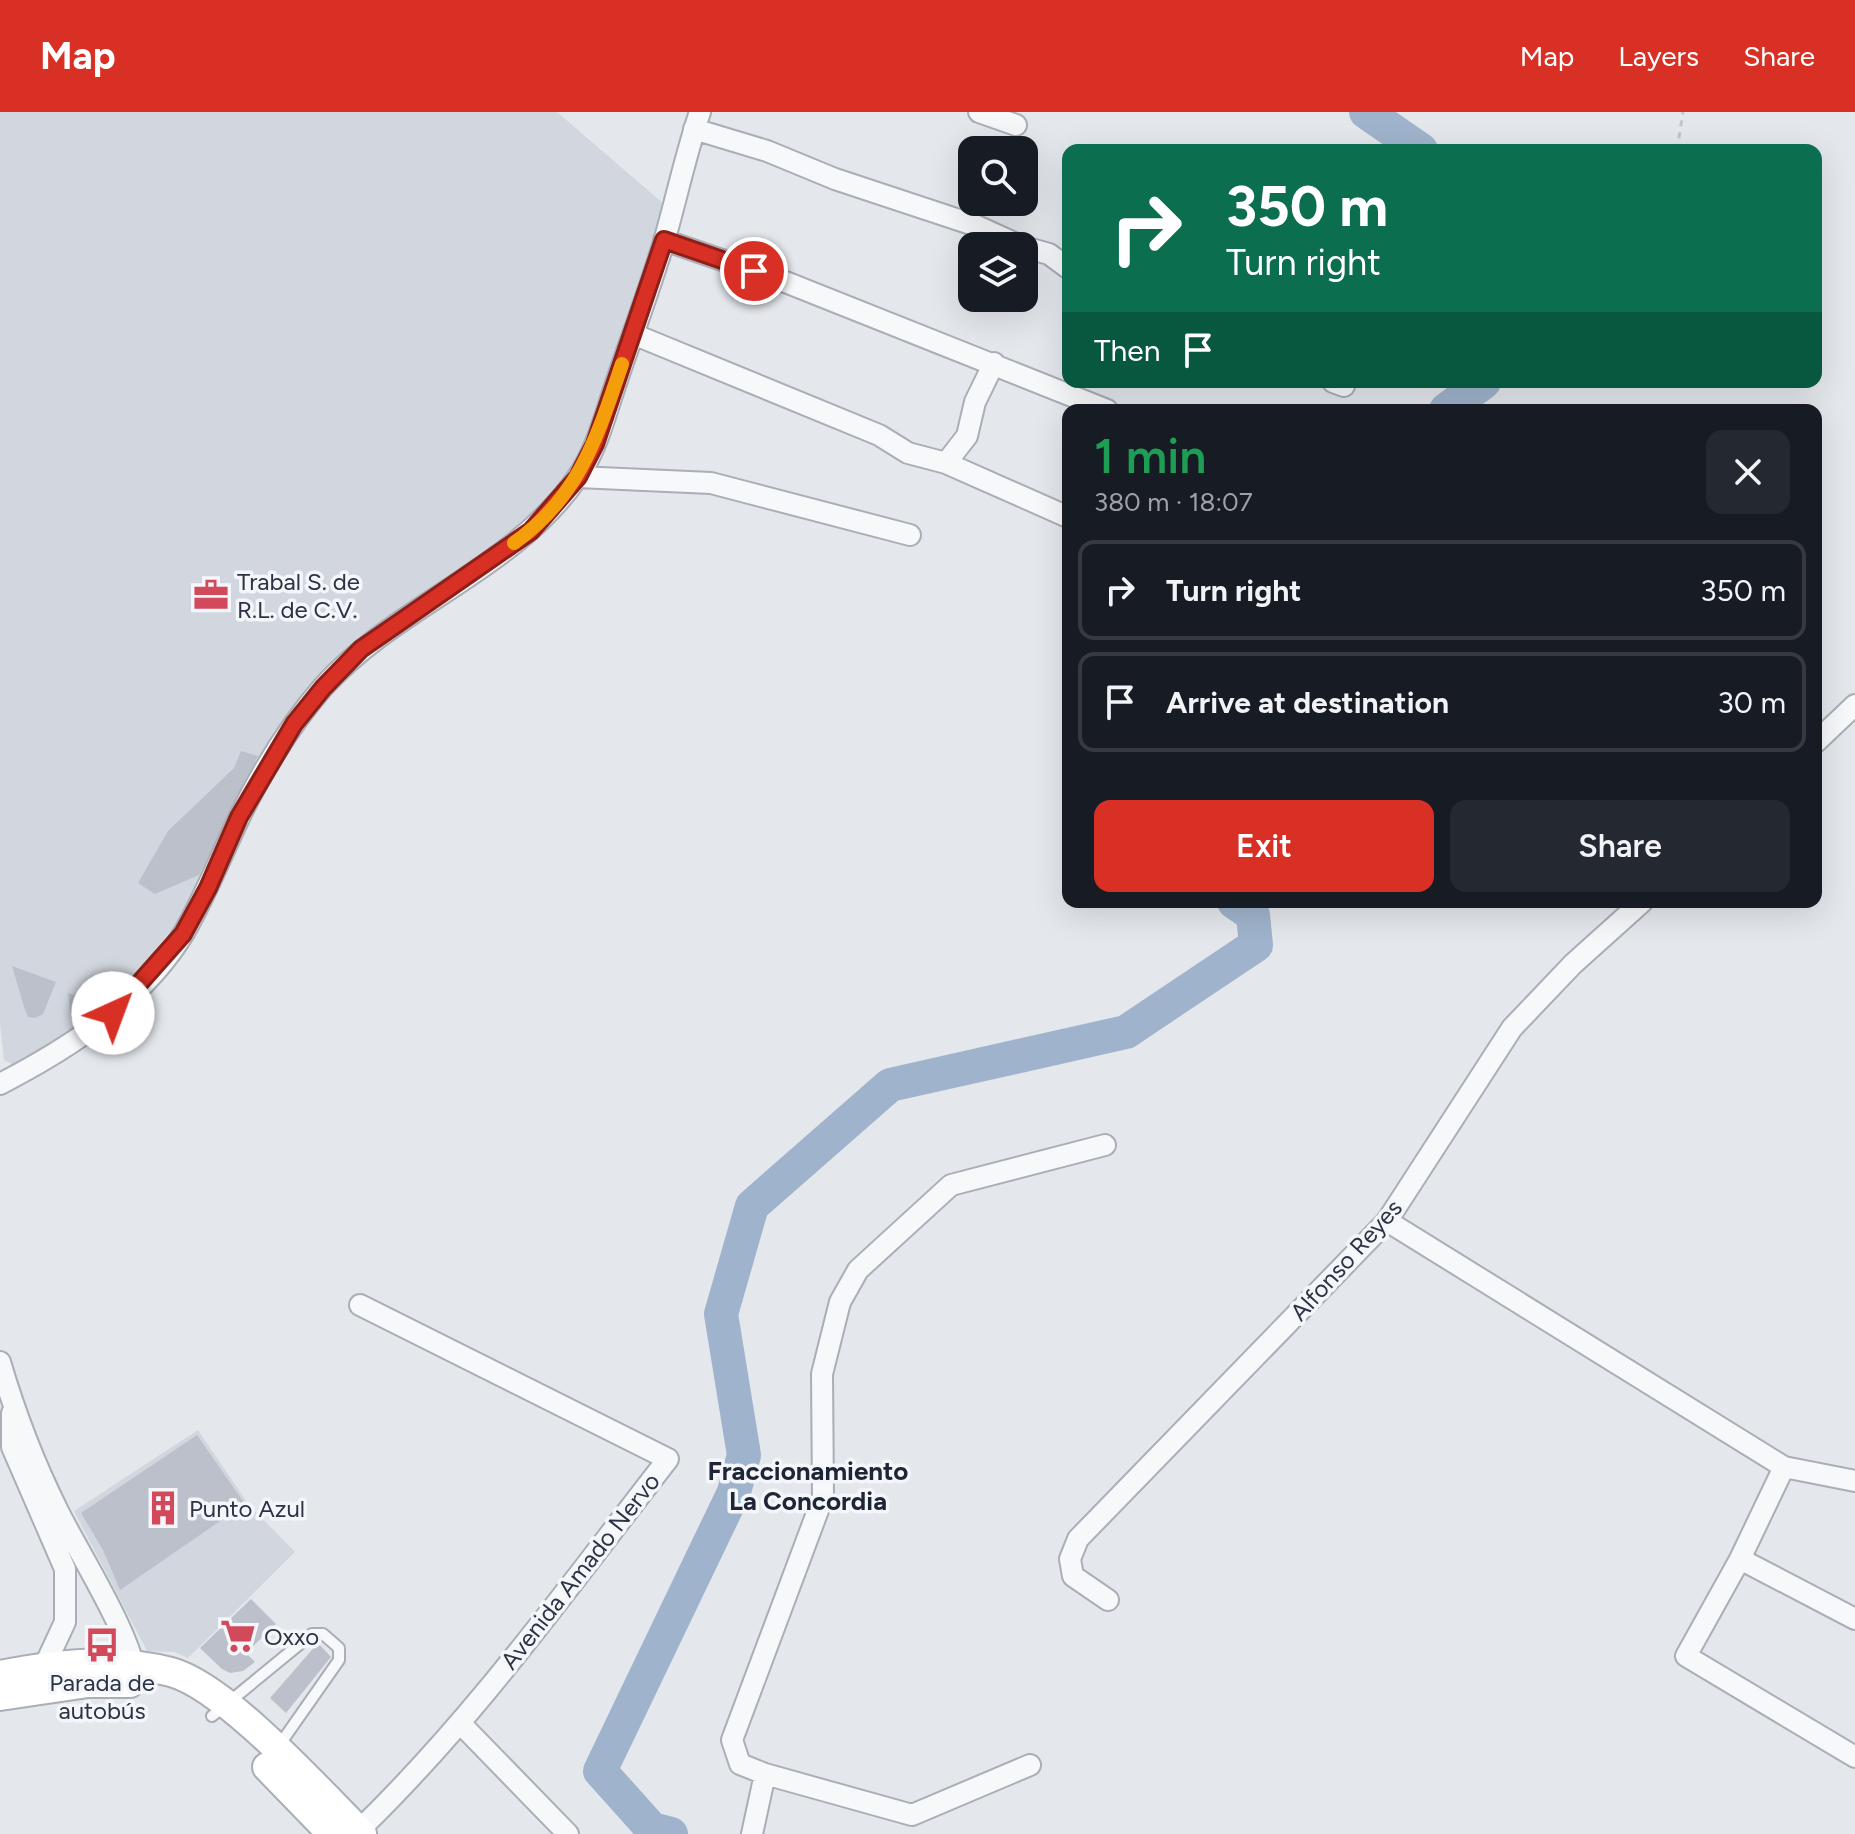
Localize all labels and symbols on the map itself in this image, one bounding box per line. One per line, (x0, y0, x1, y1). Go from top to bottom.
pin (720, 237, 788, 305)
place label: Trabal S. de R.L. de C.V. (237, 567, 360, 624)
office icon: Trabal S. de R.L. de C.V. (192, 576, 230, 614)
position arrow (71, 971, 155, 1055)
street label: Alfonso Reyes (1284, 1193, 1408, 1327)
district label: Fraccionamiento La Concordia (708, 1455, 908, 1517)
street label: Avenida Amado Nervo (494, 1467, 666, 1675)
building icon: Punto Azul (144, 1489, 182, 1527)
place label: Punto Azul (189, 1494, 305, 1523)
supermarket icon: Oxxo (219, 1617, 257, 1655)
place label: Oxxo (264, 1622, 319, 1651)
bus stop icon: Parada de autobús (83, 1626, 121, 1664)
place label: Parada de autobús (49, 1668, 155, 1725)

